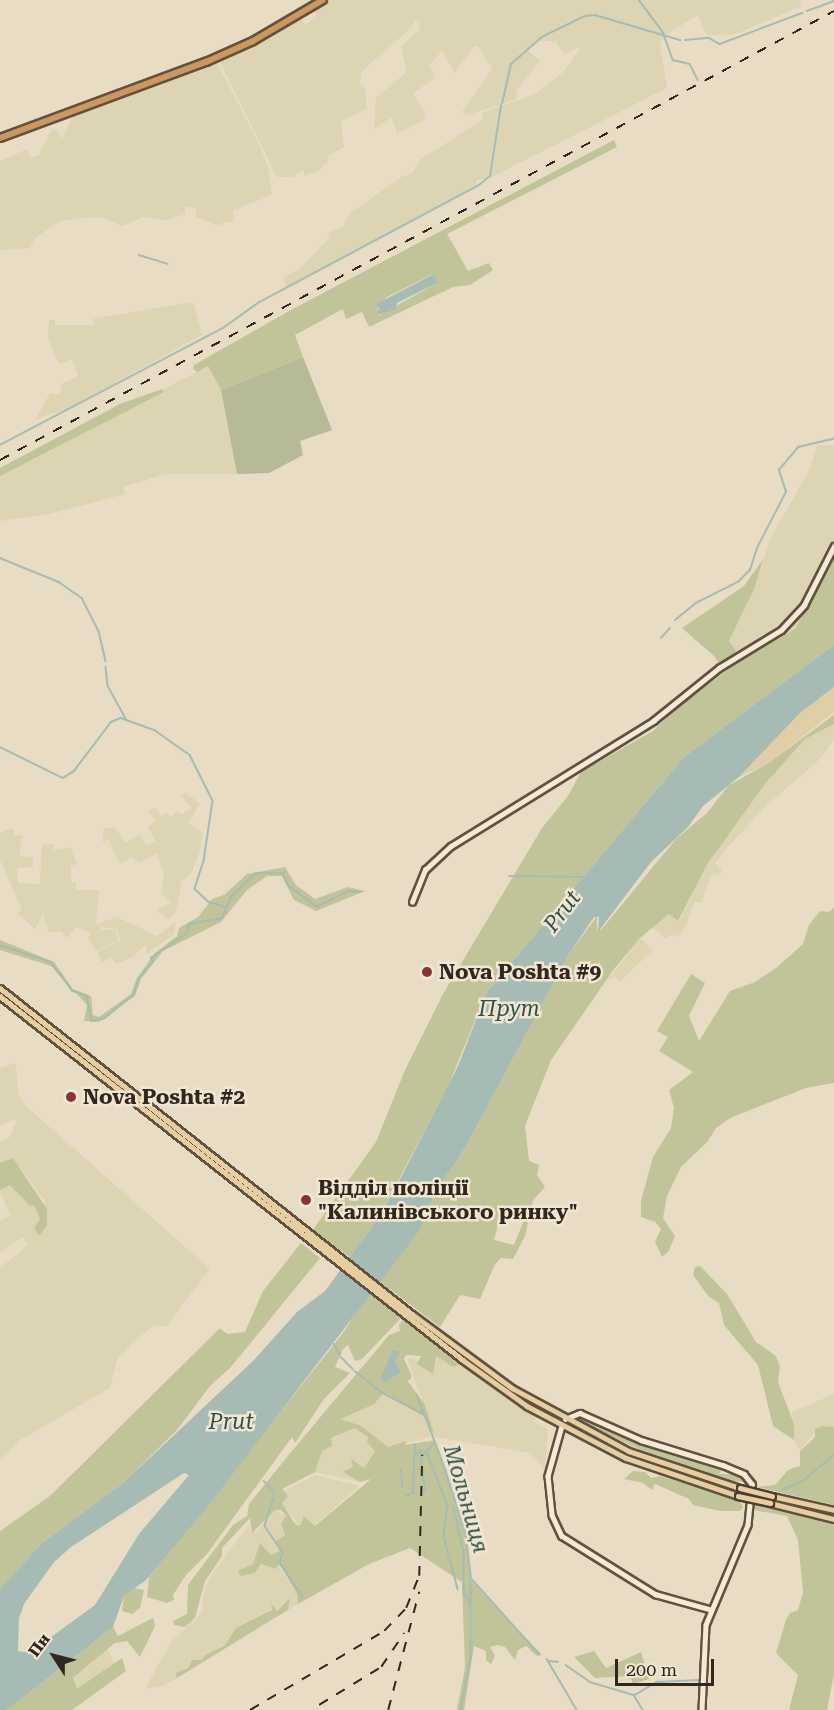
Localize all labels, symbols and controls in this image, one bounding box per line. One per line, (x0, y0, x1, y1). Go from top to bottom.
water label: Prut (538, 885, 586, 937)
place label: Nova Poshta #9 (439, 959, 601, 985)
marker: Nova Poshta #9 (420, 965, 434, 979)
water label: Прут (478, 996, 540, 1022)
place label: Nova Poshta #2 (83, 1084, 245, 1110)
marker: Nova Poshta #2 (64, 1090, 78, 1104)
place label: Відділ поліції "Калинівського ринку" (318, 1175, 578, 1225)
marker: Відділ поліції "Калинівського ринку" (299, 1193, 313, 1207)
water label: Prut (208, 1409, 254, 1435)
water label: Мольниця (438, 1442, 494, 1556)
north arrow (24, 1626, 84, 1686)
text: Пн (24, 1630, 54, 1660)
scale bar (618, 1647, 717, 1685)
text: 200 m (626, 1659, 677, 1680)

